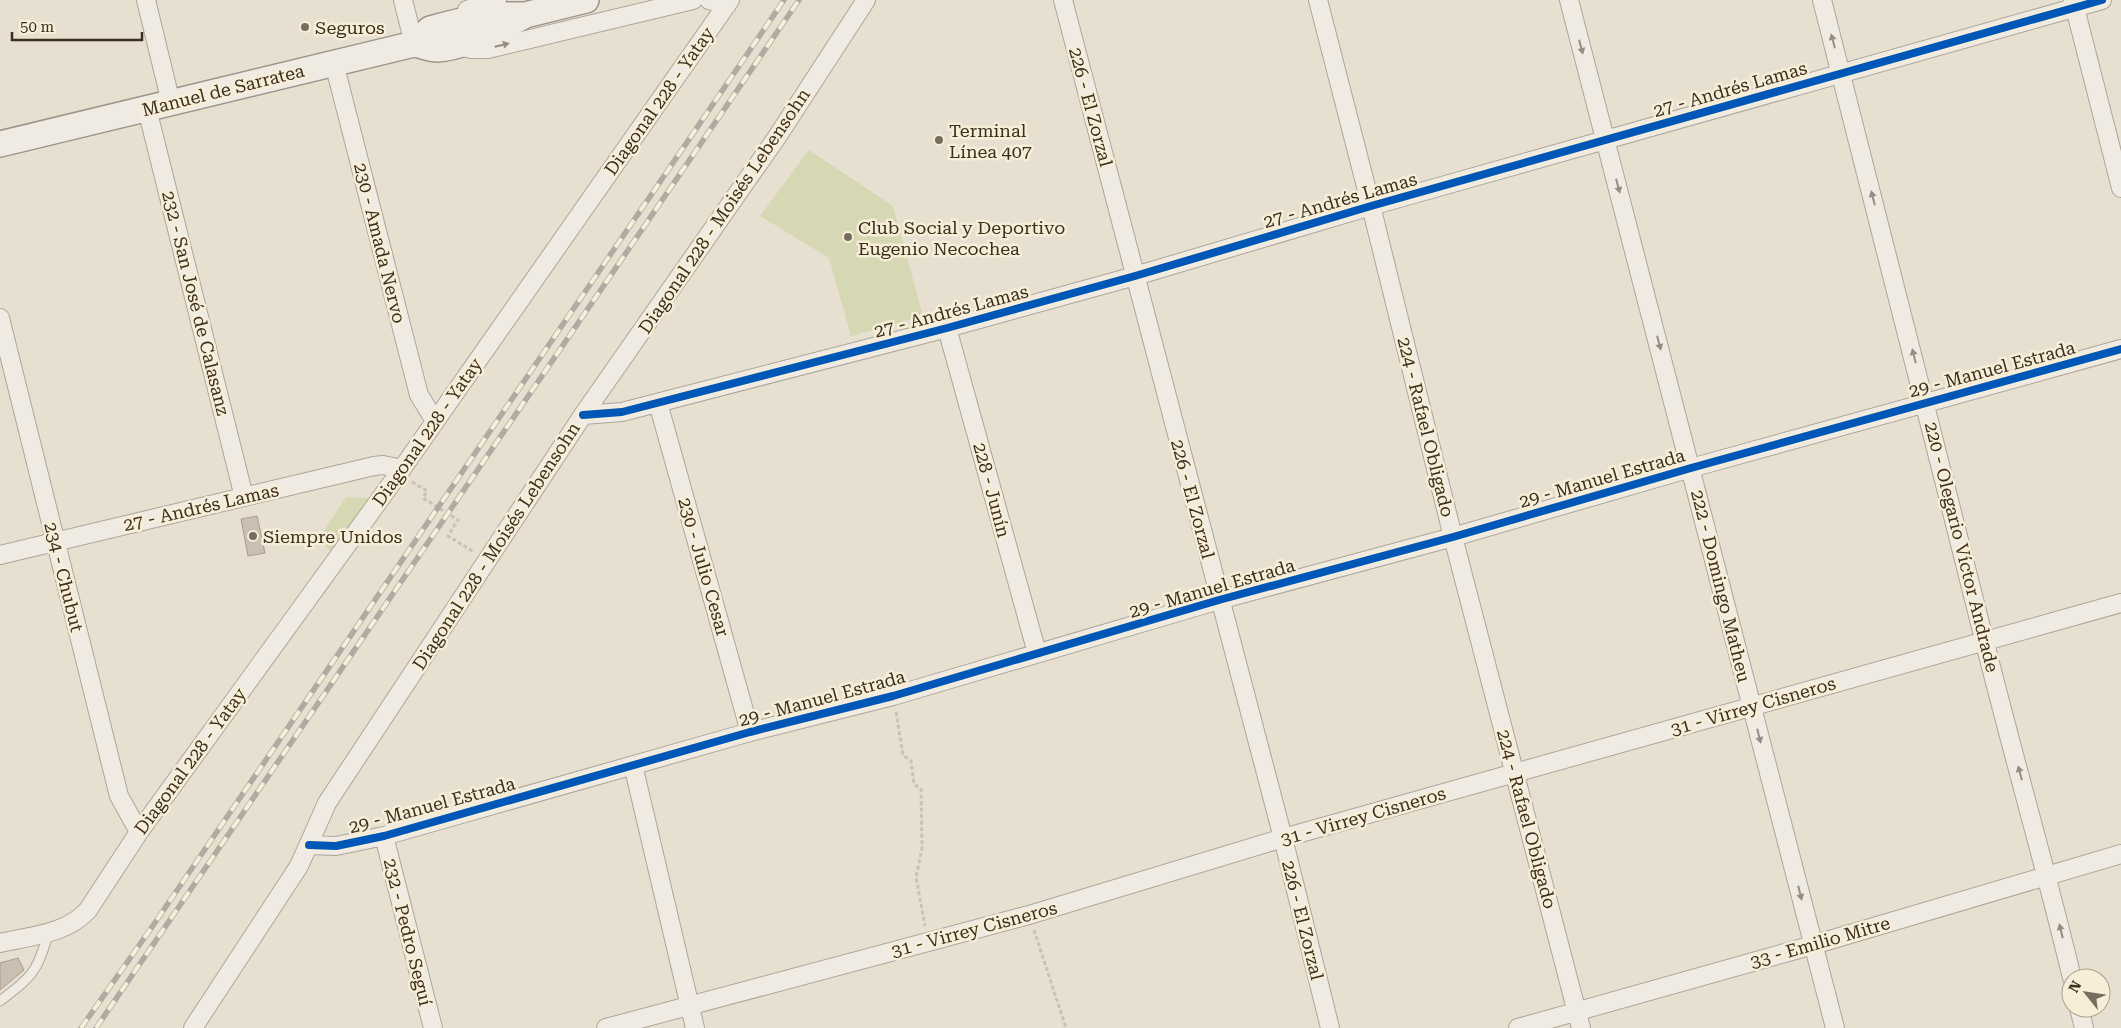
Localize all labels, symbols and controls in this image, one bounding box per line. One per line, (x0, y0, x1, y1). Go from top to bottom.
scale bar (12, 10, 142, 42)
place label: Seguros (315, 17, 385, 38)
text: 50 m (20, 18, 55, 36)
marker: Seguros (299, 21, 311, 33)
street label: Diagonal 228 - Yatay (600, 23, 718, 179)
one-way arrow (1828, 33, 1836, 48)
one-way arrow (1578, 40, 1586, 55)
one-way arrow (495, 41, 510, 49)
street label: 226 - El Zorzal (1065, 45, 1117, 169)
street label: 27 - Andrés Lamas (1651, 57, 1809, 121)
street label: Manuel de Sarratea (140, 60, 307, 120)
street label: Diagonal 228 - Moisés Lebensohn (634, 84, 814, 338)
place label: Terminal Línea 407 (949, 120, 1032, 162)
marker: Terminal Línea 407 (933, 134, 945, 146)
street label: 230 - Amada Nervo (350, 161, 410, 325)
street label: 27 - Andrés Lamas (1261, 168, 1419, 232)
one-way arrow (1614, 178, 1622, 194)
street label: 232 - San José de Calasanz (158, 189, 234, 418)
one-way arrow (1869, 191, 1877, 206)
place label: Club Social y Deportivo Eugenio Necochea (858, 217, 1065, 259)
marker: Club Social y Deportivo Eugenio Necochea (842, 231, 854, 243)
street label: 27 - Andrés Lamas (872, 280, 1030, 342)
street label: 224 - Rafael Obligado (1393, 335, 1459, 519)
one-way arrow (1655, 336, 1663, 351)
street label: 29 - Manuel Estrada (1906, 337, 2078, 401)
one-way arrow (1909, 348, 1917, 363)
street label: Diagonal 228 - Yatay (368, 354, 486, 510)
street label: Diagonal 228 - Moisés Lebensohn (408, 418, 584, 674)
street label: 220 - Olegario Víctor Andrade (1921, 420, 2003, 674)
street label: 226 - El Zorzal (1167, 437, 1219, 561)
street label: 228 - Junín (969, 440, 1015, 540)
street label: 29 - Manuel Estrada (1517, 444, 1688, 512)
street label: 27 - Andrés Lamas (121, 479, 281, 535)
street label: 222 - Domingo Matheu (1687, 488, 1755, 684)
street label: 230 - Julio Cesar (674, 495, 734, 639)
street label: 234 - Chubut (40, 520, 88, 634)
place label: Siempre Unidos (263, 526, 402, 547)
marker: Siempre Unidos (247, 530, 259, 542)
street label: 29 - Manuel Estrada (1127, 554, 1298, 622)
street label: 29 - Manuel Estrada (736, 666, 908, 730)
street label: 31 - Virrey Cisneros (1668, 672, 1838, 740)
street label: Diagonal 228 - Yatay (130, 683, 250, 838)
street label: 224 - Rafael Obligado (1493, 727, 1561, 911)
one-way arrow (1756, 728, 1764, 743)
one-way arrow (2015, 766, 2023, 781)
street label: 29 - Manuel Estrada (346, 773, 518, 837)
street label: 31 - Virrey Cisneros (1278, 782, 1448, 850)
street label: 232 - Pedro Seguí (380, 856, 437, 1008)
street label: 226 - El Zorzal (1278, 858, 1328, 982)
one-way arrow (1796, 886, 1804, 901)
street label: 31 - Virrey Cisneros (889, 897, 1059, 961)
street label: 33 - Emilio Mitre (1748, 912, 1892, 972)
one-way arrow (2056, 923, 2064, 938)
north arrow (2061, 968, 2111, 1018)
text: N (2065, 978, 2084, 995)

